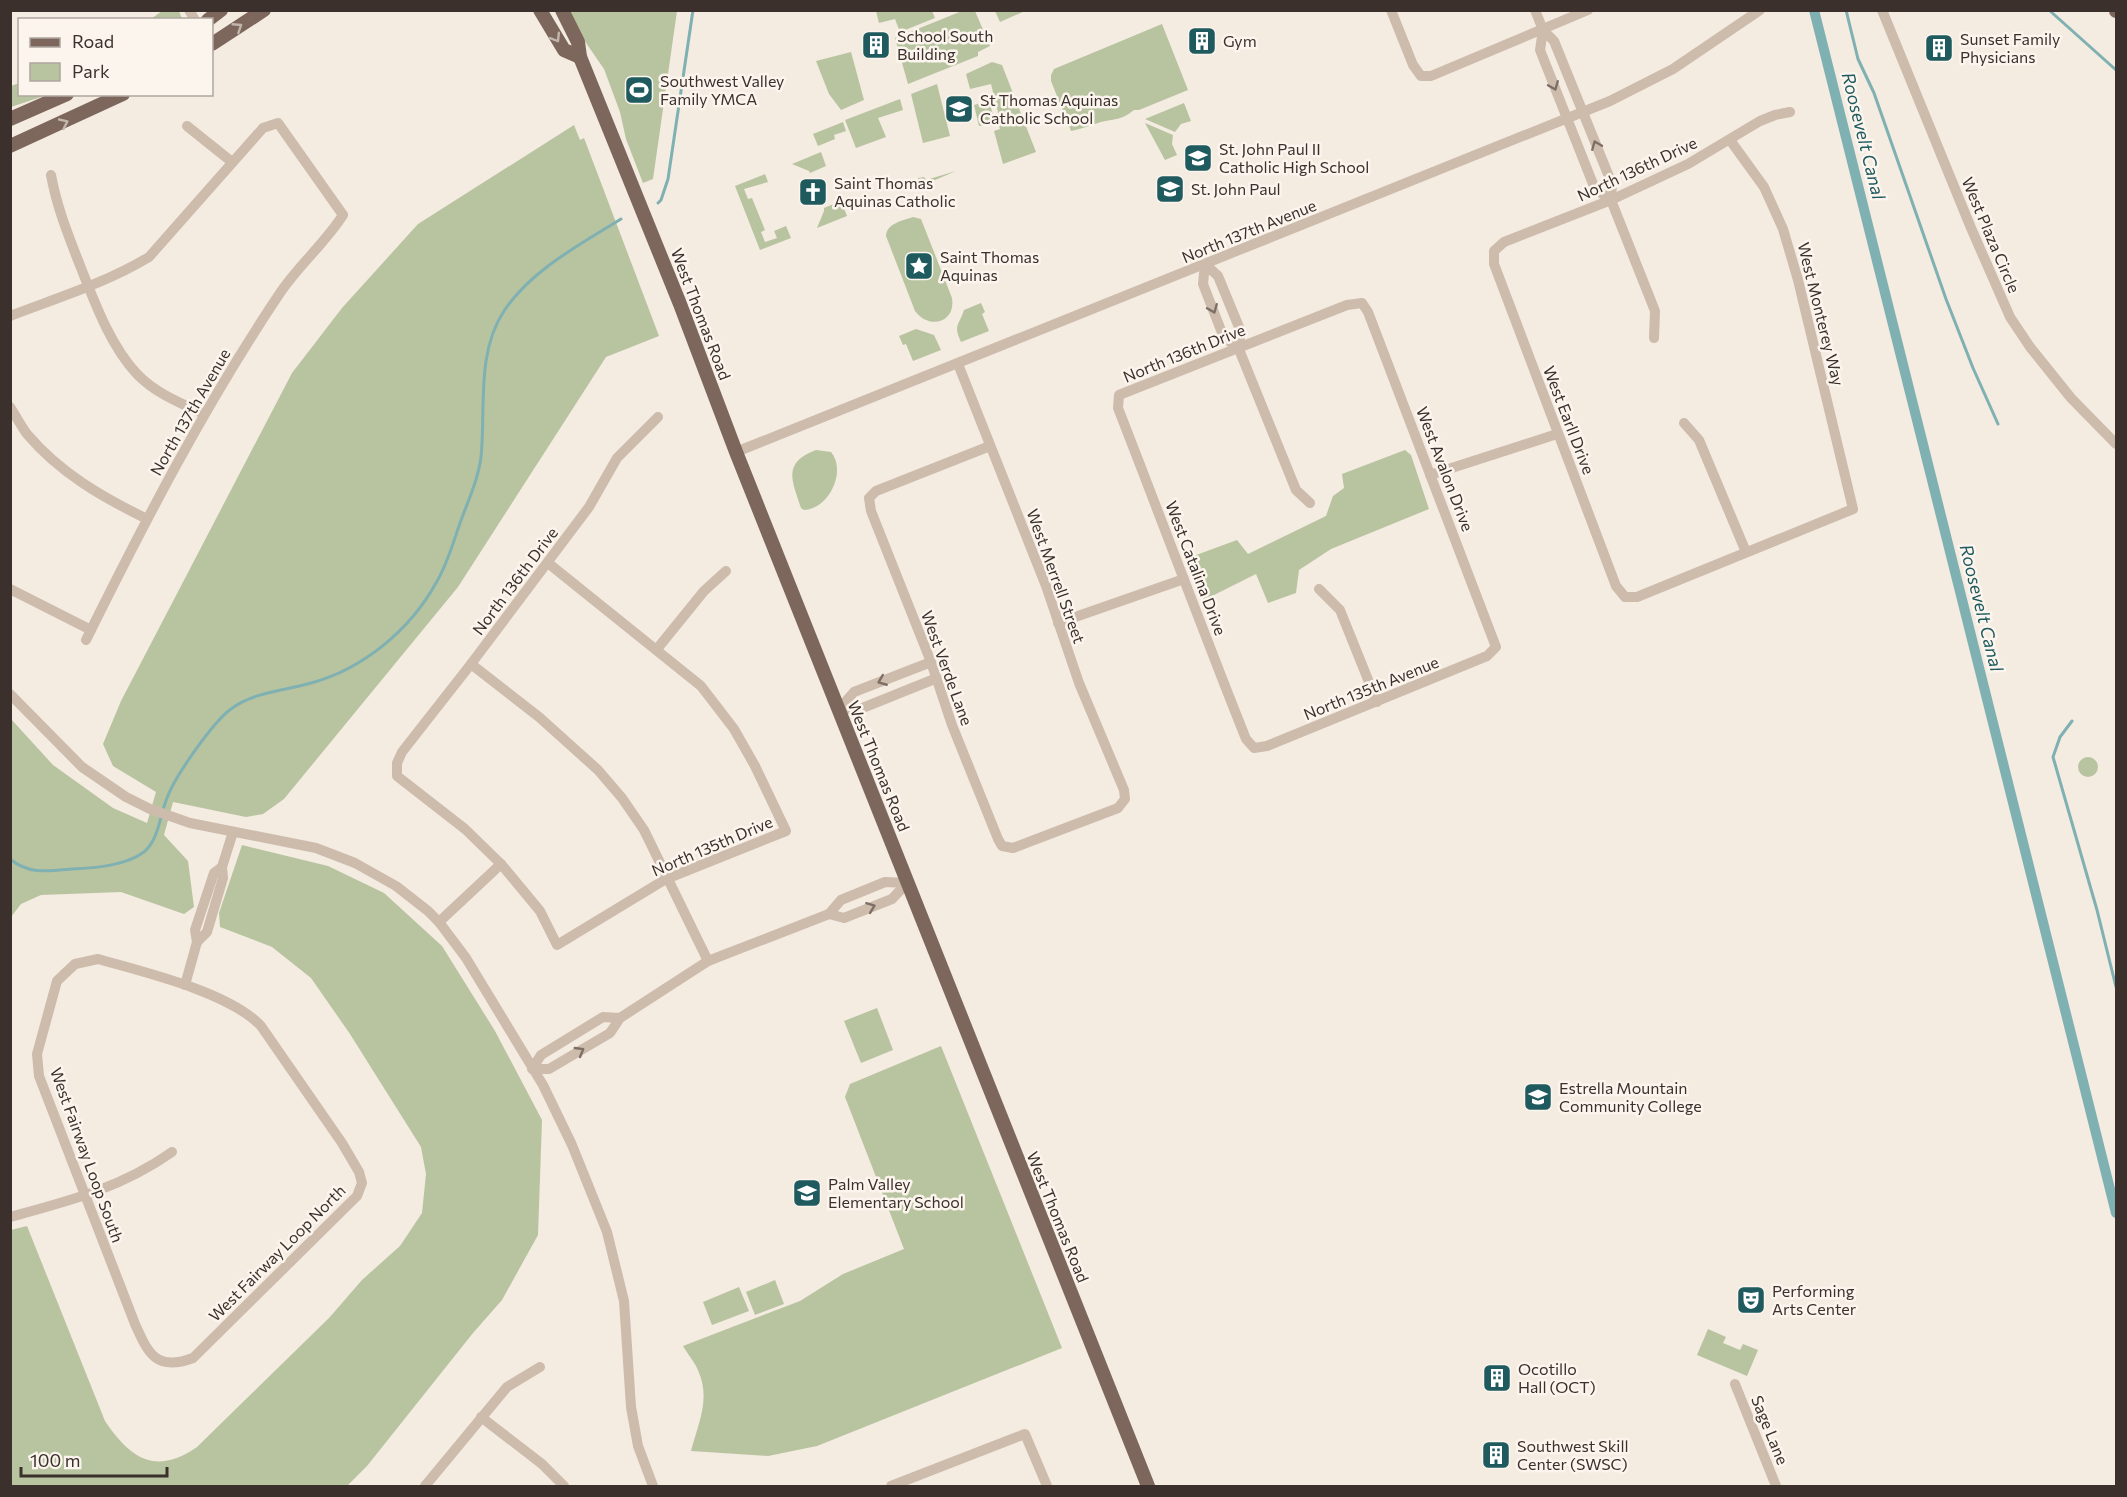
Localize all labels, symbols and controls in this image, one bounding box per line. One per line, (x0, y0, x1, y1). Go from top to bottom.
legend (18, 18, 213, 96)
one-way arrow (231, 24, 242, 35)
building icon: Gym (1186, 25, 1218, 57)
place label: School South Building (897, 26, 993, 63)
building icon: School South Building (860, 29, 892, 61)
place label: Sunset Family Physicians (1960, 29, 2060, 66)
text: Road (72, 30, 114, 52)
place label: Gym (1223, 31, 1257, 50)
one-way arrow (549, 32, 561, 42)
building icon: Sunset Family Physicians (1923, 32, 1955, 64)
text: Park (72, 60, 110, 82)
water label: Roosevelt Canal (1838, 70, 1891, 202)
place label: Southwest Valley Family YMCA (660, 71, 784, 108)
sports icon: Southwest Valley Family YMCA (623, 74, 655, 106)
one-way arrow (1547, 80, 1559, 91)
place label: St Thomas Aquinas Catholic School (980, 90, 1118, 127)
school or university icon: St Thomas Aquinas Catholic School (943, 93, 975, 125)
one-way arrow (58, 118, 69, 130)
street label: North 136th Drive (1574, 132, 1700, 205)
place label: St. John Paul II Catholic High School (1219, 139, 1369, 176)
one-way arrow (1591, 140, 1603, 151)
school or university icon: St. John Paul II Catholic High School (1182, 142, 1214, 174)
place label: Saint Thomas Aquinas Catholic (834, 173, 956, 210)
school or university icon: St. John Paul (1154, 173, 1186, 205)
street label: West Plaza Circle (1958, 174, 2024, 296)
church icon: Saint Thomas Aquinas Catholic (797, 176, 829, 208)
place label: St. John Paul (1191, 179, 1281, 198)
street label: North 137th Avenue (1179, 195, 1319, 266)
street label: West Monterey Way (1794, 240, 1848, 388)
street label: West Thomas Road (668, 245, 735, 382)
place label: Saint Thomas Aquinas (940, 247, 1039, 284)
place icon: Saint Thomas Aquinas (903, 250, 935, 282)
one-way arrow (1206, 303, 1218, 314)
street label: North 136th Drive (1120, 319, 1248, 386)
street label: North 137th Avenue (146, 345, 234, 479)
street label: West Earll Drive (1540, 363, 1599, 477)
street label: West Avalon Drive (1413, 404, 1478, 534)
street label: West Catalina Drive (1162, 498, 1231, 638)
street label: West Merrell Street (1023, 506, 1090, 646)
street label: North 136th Drive (468, 523, 561, 638)
water label: Roosevelt Canal (1956, 542, 2009, 674)
street label: West Verde Lane (918, 608, 977, 728)
street label: North 135th Avenue (1300, 652, 1441, 723)
one-way arrow (877, 674, 888, 686)
street label: West Thomas Road (845, 698, 914, 834)
street label: North 135th Drive (649, 812, 775, 880)
one-way arrow (865, 902, 876, 914)
one-way arrow (574, 1047, 584, 1058)
street label: West Fairway Loop South (47, 1065, 128, 1245)
place label: Estrella Mountain Community College (1559, 1078, 1702, 1115)
school or university icon: Estrella Mountain Community College (1522, 1081, 1554, 1113)
street label: West Thomas Road (1024, 1149, 1093, 1285)
place label: Palm Valley Elementary School (828, 1174, 964, 1211)
school or university icon: Palm Valley Elementary School (791, 1177, 823, 1209)
street label: West Fairway Loop North (205, 1181, 349, 1325)
place label: Performing Arts Center (1772, 1281, 1857, 1318)
theatre icon: Performing Arts Center (1735, 1284, 1767, 1316)
place label: Ocotillo Hall (OCT) (1518, 1359, 1596, 1396)
building icon: Ocotillo Hall (OCT) (1481, 1362, 1513, 1394)
street label: Sage Lane (1748, 1392, 1793, 1467)
place label: Southwest Skill Center (SWSC) (1517, 1436, 1629, 1473)
building icon: Southwest Skill Center (SWSC) (1480, 1439, 1512, 1471)
scale bar (21, 1440, 166, 1478)
text: 100 m (30, 1449, 80, 1471)

